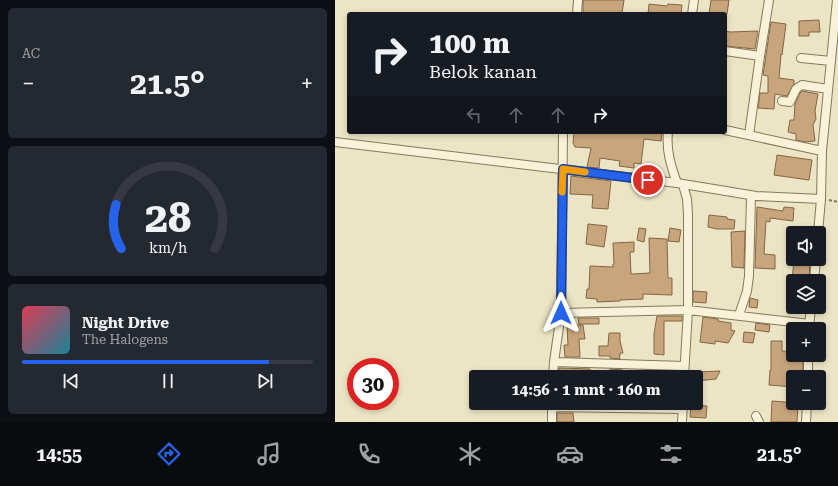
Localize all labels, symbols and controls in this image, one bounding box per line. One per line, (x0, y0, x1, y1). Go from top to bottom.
text: 100 m (429, 27, 510, 60)
icon: right (363, 28, 415, 80)
text: AC (22, 46, 40, 61)
text: Belok kanan (429, 61, 537, 82)
text: 21.5° (130, 66, 205, 101)
text: − (22, 71, 34, 96)
text: + (301, 71, 313, 96)
icon: left (463, 104, 485, 126)
icon: ahead (505, 104, 527, 126)
icon: ahead (547, 104, 569, 126)
icon: right (589, 104, 611, 126)
pin (631, 163, 665, 197)
icon: arrive (637, 169, 659, 191)
text: 28 (144, 193, 191, 242)
map controls (786, 226, 826, 410)
button: sound (786, 226, 826, 266)
text: km/h (148, 240, 187, 256)
button: layers (786, 274, 826, 314)
position arrow (540, 292, 582, 334)
text: Night Drive (82, 314, 169, 332)
button: + (786, 322, 826, 362)
text: The Halogens (82, 332, 168, 347)
speed limit sign: 30 (347, 358, 399, 410)
icon: previous (60, 370, 82, 392)
icon: pause (157, 370, 179, 392)
icon: next (254, 370, 276, 392)
button: − (786, 370, 826, 410)
text: 14:56 · 1 mnt · 160 m (511, 381, 661, 399)
icon: directions (155, 440, 183, 468)
icon: music (255, 440, 283, 468)
icon: phone (355, 440, 383, 468)
icon: climate (456, 440, 484, 468)
icon: car (556, 440, 584, 468)
icon: filters (657, 440, 685, 468)
text: 14:55 (36, 444, 82, 465)
text: 21.5° (757, 444, 802, 465)

